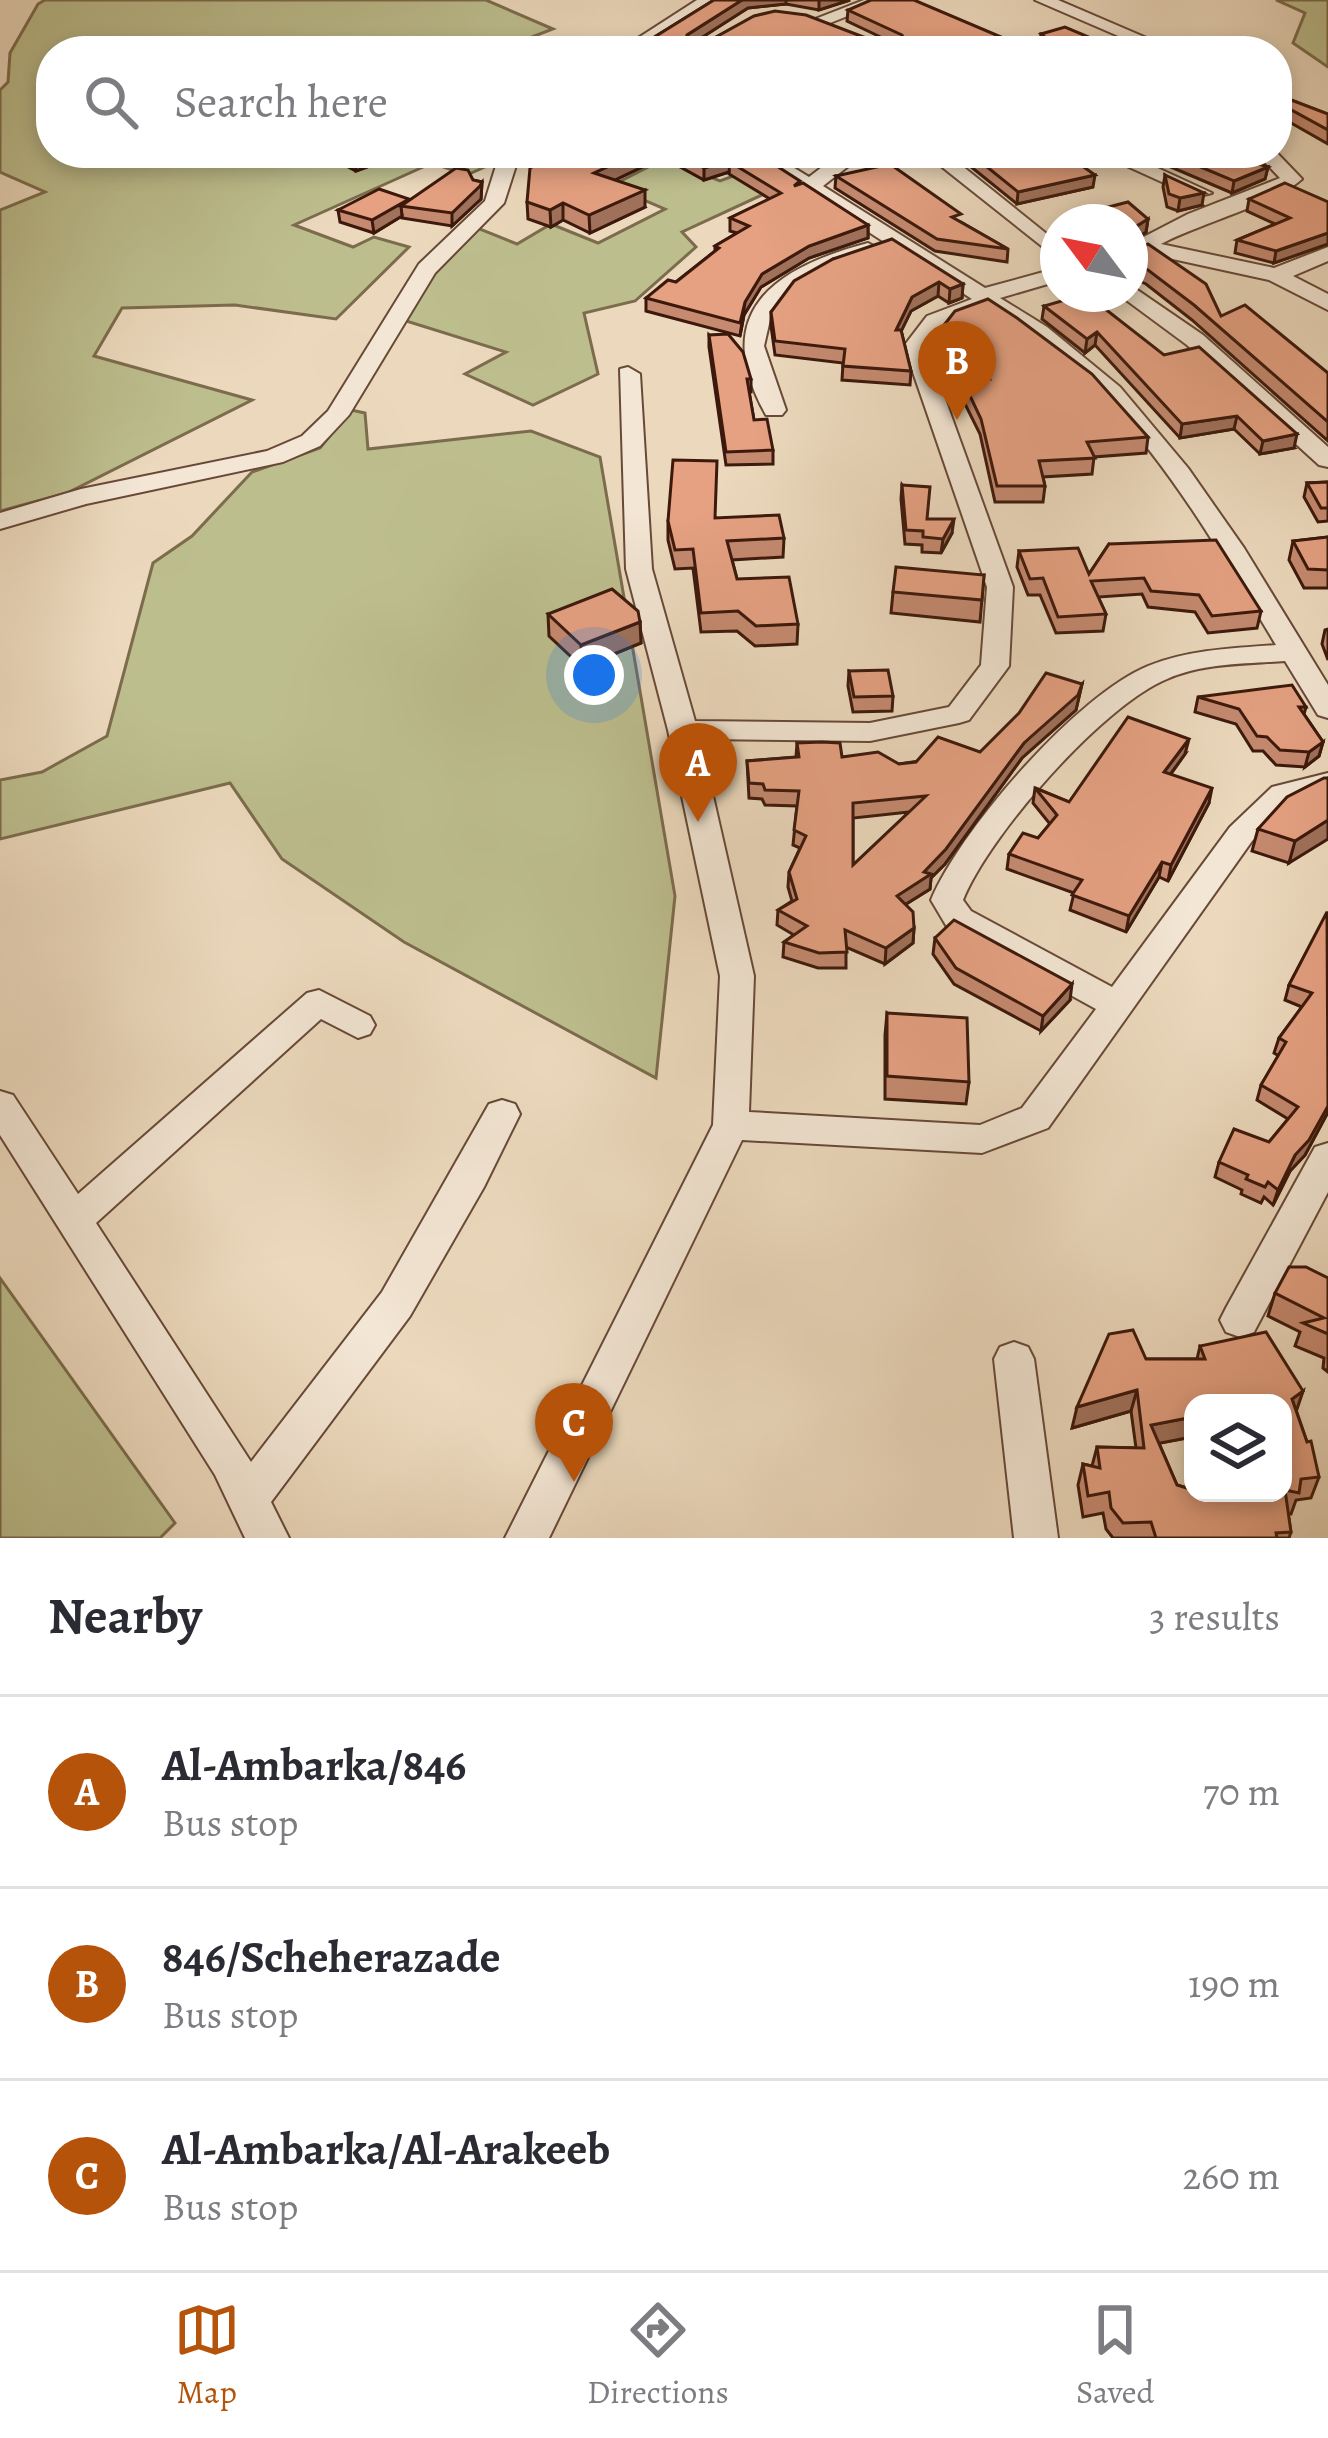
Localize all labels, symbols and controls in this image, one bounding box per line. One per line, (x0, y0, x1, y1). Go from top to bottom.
search box (36, 36, 1292, 168)
icon: search (78, 69, 144, 135)
text: Search here (174, 71, 388, 133)
north arrow (1040, 204, 1148, 312)
pin: B (918, 321, 996, 420)
your location (564, 645, 624, 705)
pin: A (659, 723, 737, 822)
pin: C (535, 1383, 613, 1482)
map controls (1184, 1394, 1292, 1502)
button: layers (1184, 1394, 1292, 1502)
text: Nearby (48, 1581, 202, 1651)
text: 3 results (1149, 1590, 1280, 1643)
text: Al-Ambarka/846 (162, 1734, 466, 1796)
text: A (75, 1765, 99, 1818)
text: 70 m (1203, 1765, 1280, 1818)
text: Bus stop (162, 1796, 298, 1849)
text: 846/Scheherazade (162, 1926, 501, 1988)
text: B (75, 1957, 99, 2010)
text: 190 m (1188, 1957, 1280, 2010)
text: Bus stop (162, 1988, 298, 2041)
text: Al-Ambarka/Al-Arakeeb (162, 2118, 610, 2180)
text: C (75, 2149, 99, 2202)
text: 260 m (1182, 2149, 1280, 2202)
text: Bus stop (162, 2180, 298, 2233)
tab: Map (174, 2297, 240, 2414)
tab: Directions (587, 2297, 729, 2414)
tab: Saved (1076, 2297, 1154, 2414)

